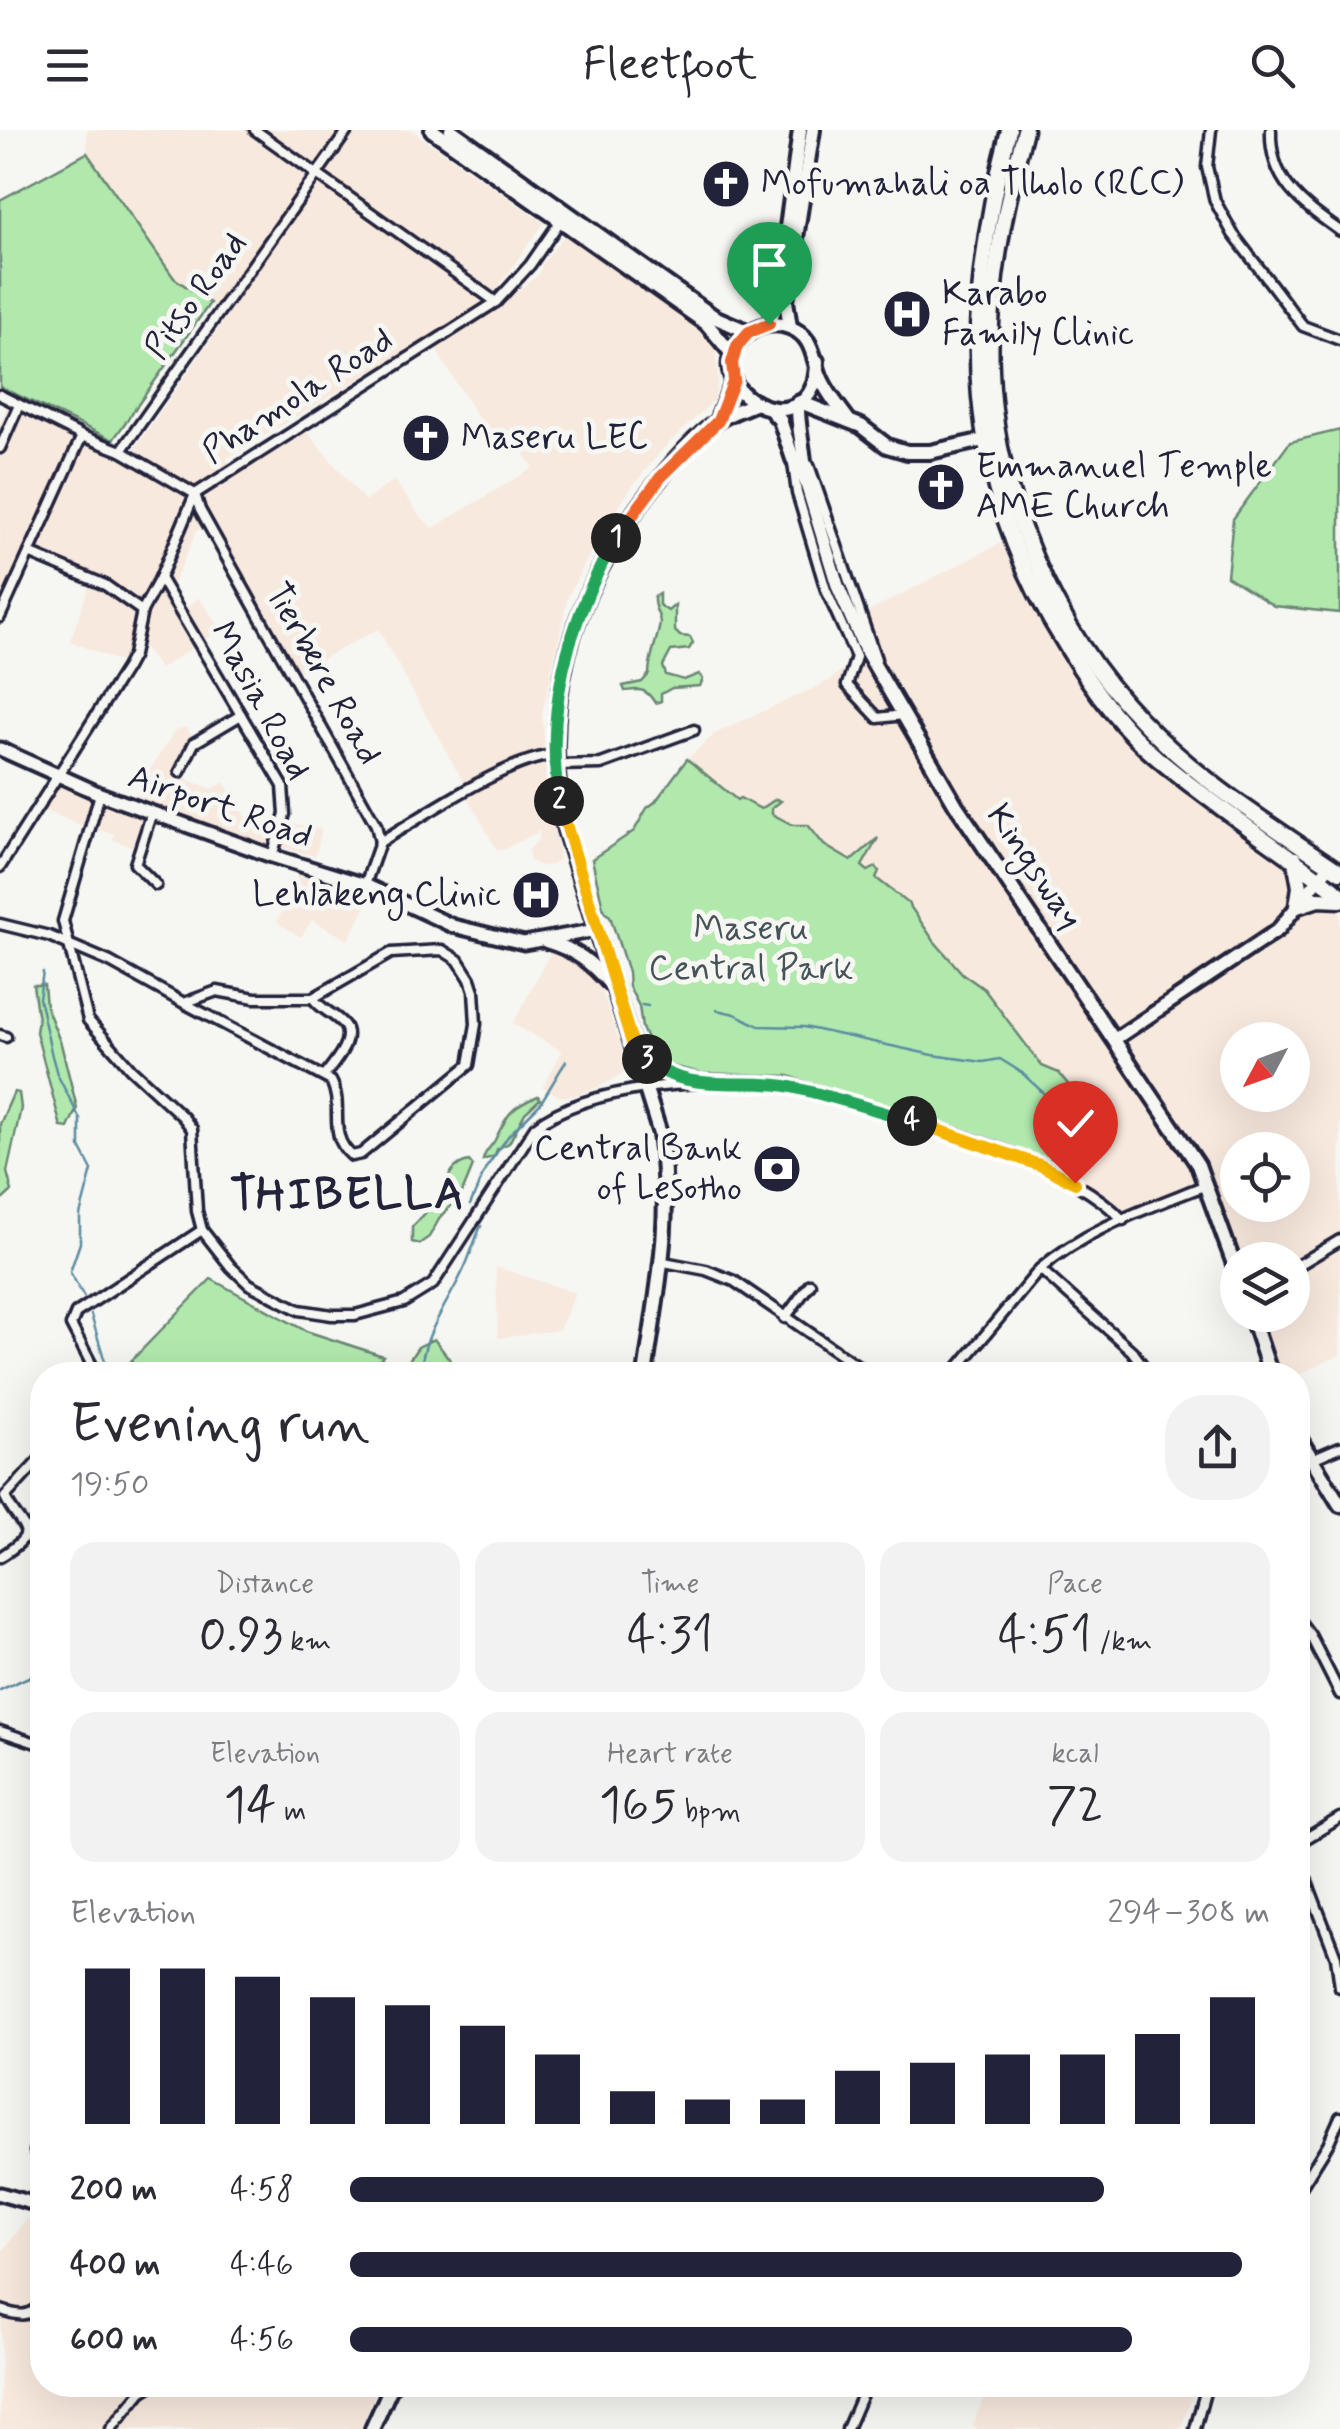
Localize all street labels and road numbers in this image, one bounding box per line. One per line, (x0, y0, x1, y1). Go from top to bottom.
street label: Pitso Road (134, 223, 258, 369)
street label: Phamola Road (194, 317, 402, 475)
street label: Tierbere Road (254, 575, 392, 773)
street label: Masia Road (199, 614, 321, 788)
street label: Airport Road (122, 754, 318, 860)
street label: Kingsway (973, 795, 1093, 940)

